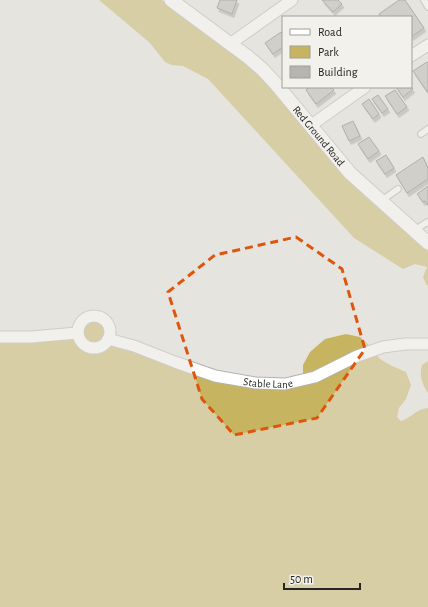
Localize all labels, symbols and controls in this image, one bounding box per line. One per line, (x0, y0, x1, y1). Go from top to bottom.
legend (282, 16, 412, 88)
text: Road (318, 26, 342, 38)
text: Park (318, 46, 339, 58)
text: Building (318, 66, 358, 78)
street label: Red Ground Road (291, 104, 347, 168)
street label: Stable Lane (243, 375, 294, 390)
scale bar (284, 565, 360, 591)
text: 50 m (290, 573, 313, 585)

